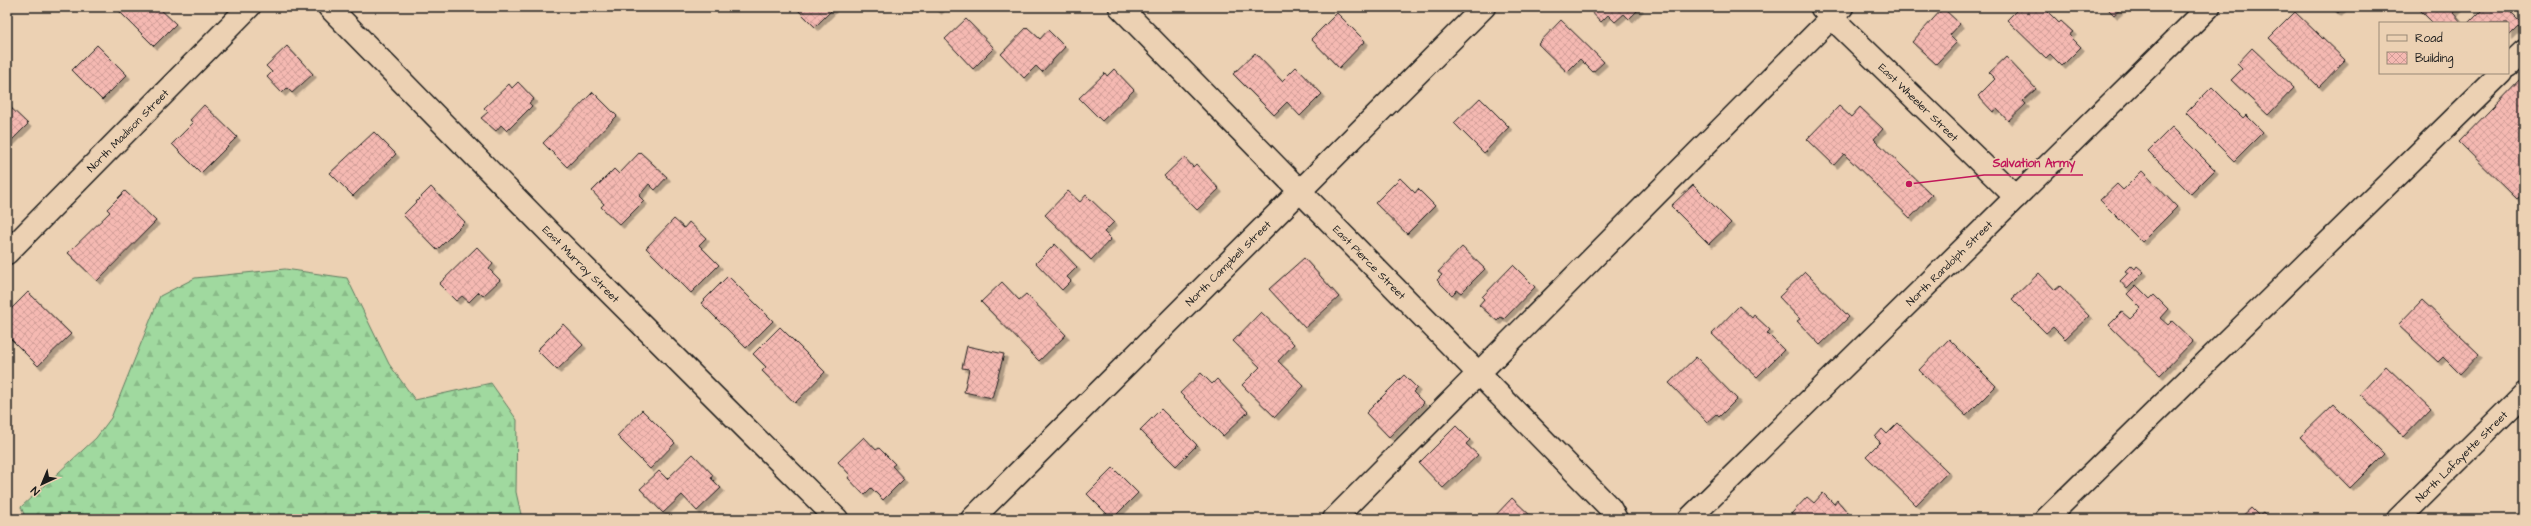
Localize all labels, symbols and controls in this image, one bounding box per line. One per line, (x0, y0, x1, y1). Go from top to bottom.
legend (2379, 22, 2509, 74)
text: Road (2415, 30, 2443, 47)
text: Building (2415, 50, 2453, 68)
street label: East Wheeler Street (1875, 60, 1962, 145)
street label: North Madison Street (83, 85, 172, 175)
callout: Salvation Army (1984, 151, 2083, 175)
text: Salvation Army (1992, 155, 2076, 173)
street label: North Campbell Street (1182, 216, 1275, 309)
street label: North Randolph Street (1903, 217, 1996, 309)
street label: East Murray Street (539, 222, 623, 306)
street label: East Pierce Street (1330, 222, 1410, 303)
street label: North Lafayette Street (2412, 407, 2511, 505)
north arrow (22, 464, 62, 504)
text: N (28, 483, 43, 499)

